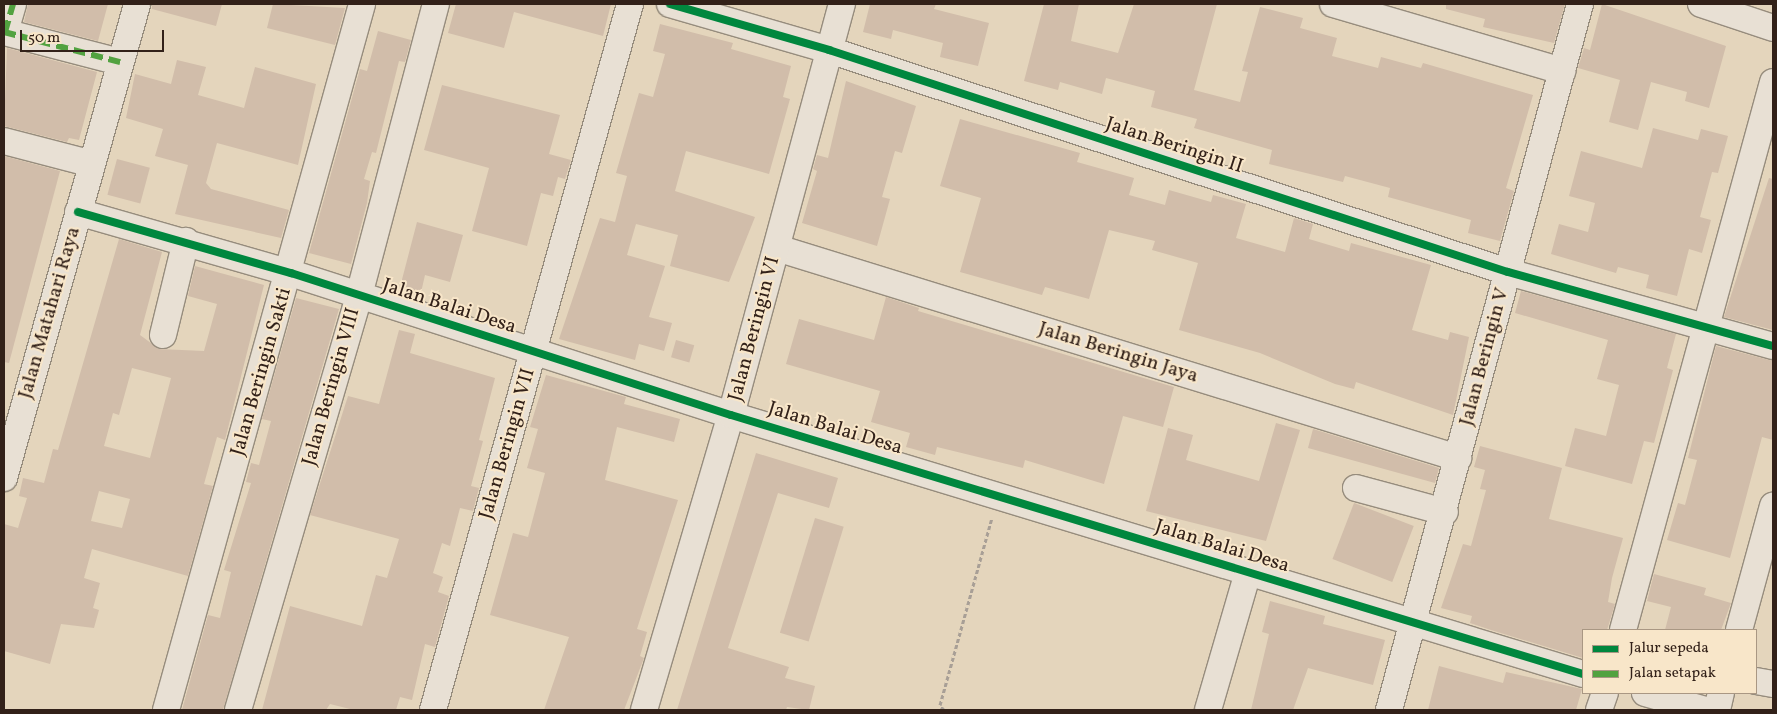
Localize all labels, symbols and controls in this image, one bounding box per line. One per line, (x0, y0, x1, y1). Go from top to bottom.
scale bar (22, 20, 166, 52)
text: 50 m (28, 28, 60, 49)
street label: Jalan Beringin II (1102, 112, 1246, 180)
street label: Jalan Matahari Raya (14, 224, 86, 402)
street label: Jalan Beringin VI (724, 254, 786, 404)
street label: Jalan Balai Desa (379, 274, 519, 340)
street label: Jalan Beringin Sakti (227, 285, 297, 459)
street label: Jalan Beringin V (1455, 285, 1515, 429)
street label: Jalan Beringin VIII (298, 305, 366, 469)
street label: Jalan Beringin Jaya (1035, 317, 1201, 389)
street label: Jalan Beringin VII (475, 365, 541, 523)
street label: Jalan Balai Desa (765, 397, 905, 461)
street label: Jalan Balai Desa (1152, 515, 1292, 579)
legend (1582, 629, 1757, 694)
text: Jalur sepeda (1629, 638, 1709, 659)
text: Jalan setapak (1629, 663, 1716, 684)

